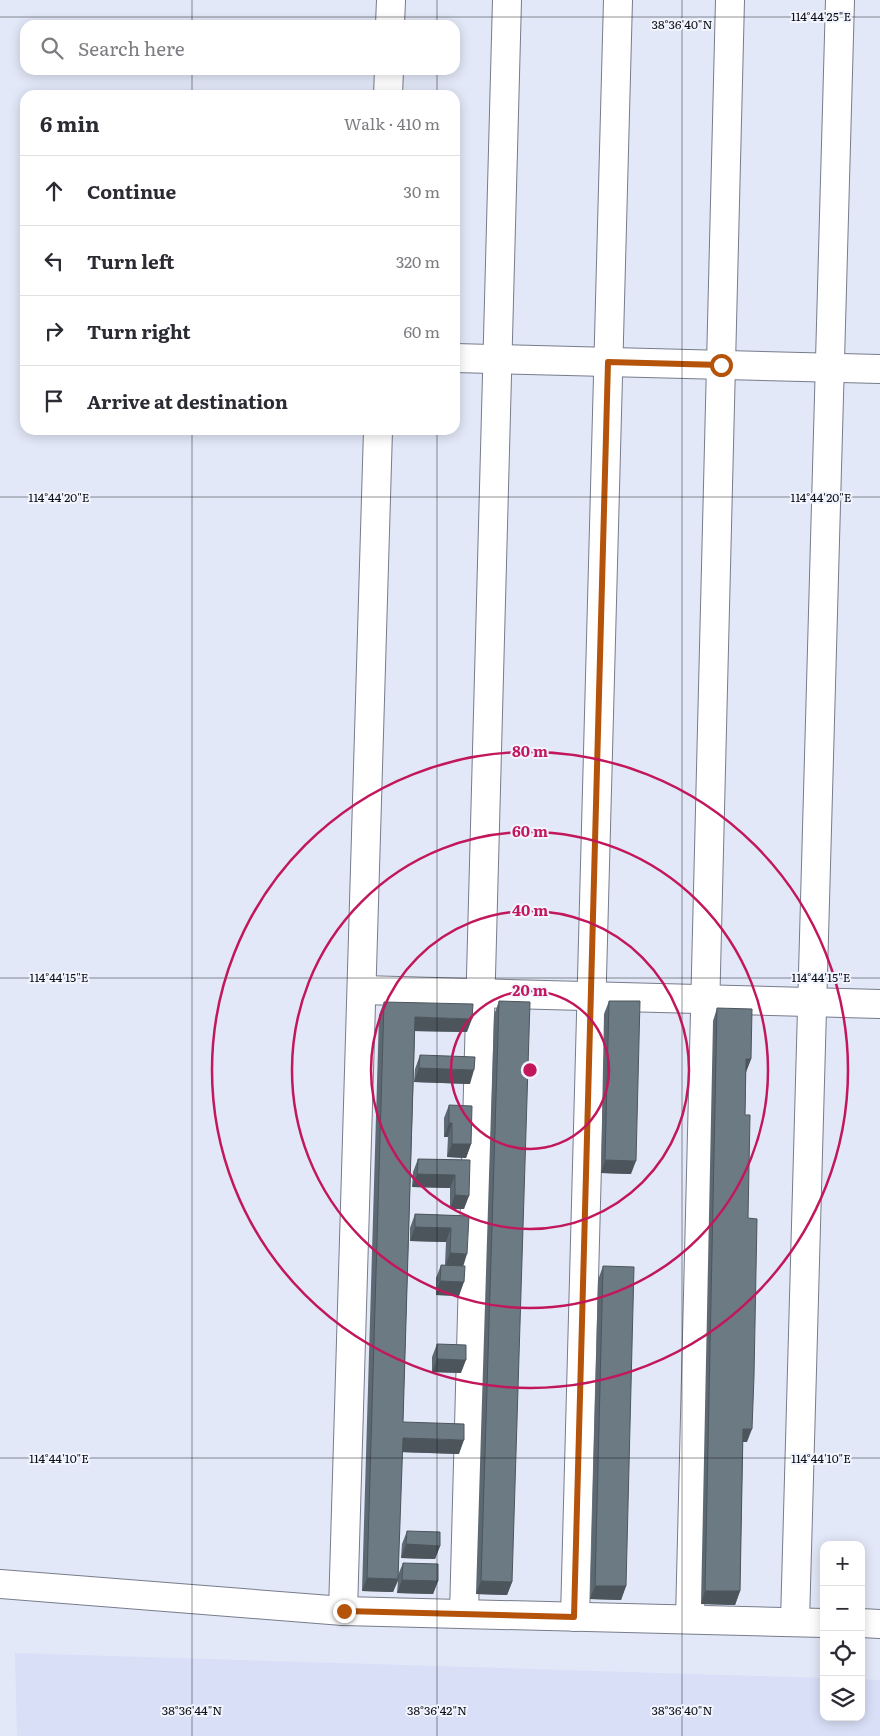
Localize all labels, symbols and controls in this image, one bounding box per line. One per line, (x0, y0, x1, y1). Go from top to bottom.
text: 114°44'25"E (791, 7, 851, 25)
text: 38°36'40"N (651, 15, 713, 33)
search box (20, 20, 460, 75)
icon: search (38, 34, 66, 62)
text: Search here (78, 34, 185, 62)
text: 6 min (40, 107, 100, 138)
text: Walk · 410 m (344, 111, 440, 135)
icon: ahead (40, 177, 68, 205)
text: Continue (87, 177, 176, 205)
text: 30 m (403, 179, 440, 203)
icon: left (40, 247, 68, 275)
text: Turn left (87, 247, 174, 275)
text: 320 m (396, 249, 440, 273)
icon: right (40, 317, 68, 345)
text: Turn right (87, 317, 191, 345)
text: 60 m (403, 319, 440, 343)
route start (710, 354, 733, 377)
icon: arrive (40, 387, 68, 415)
text: Arrive at destination (87, 387, 288, 415)
text: 114°44'20"E (29, 488, 90, 506)
text: 114°44'20"E (791, 488, 852, 506)
text: 80 m (512, 739, 548, 762)
text: 60 m (512, 819, 548, 842)
text: 40 m (512, 898, 548, 921)
text: 114°44'15"E (30, 968, 89, 986)
text: 114°44'15"E (792, 968, 851, 986)
text: 20 m (512, 978, 548, 1001)
centre of rings (521, 1061, 539, 1079)
text: 114°44'10"E (29, 1449, 89, 1467)
text: 114°44'10"E (791, 1449, 851, 1467)
map controls (820, 1541, 865, 1721)
button: + (820, 1541, 865, 1586)
button: − (820, 1586, 865, 1631)
route end (333, 1600, 356, 1623)
button: locate (820, 1631, 865, 1676)
button: layers (820, 1676, 865, 1721)
text: 38°36'44"N (162, 1701, 222, 1719)
text: 38°36'42"N (407, 1701, 467, 1719)
text: 38°36'40"N (651, 1701, 713, 1719)

